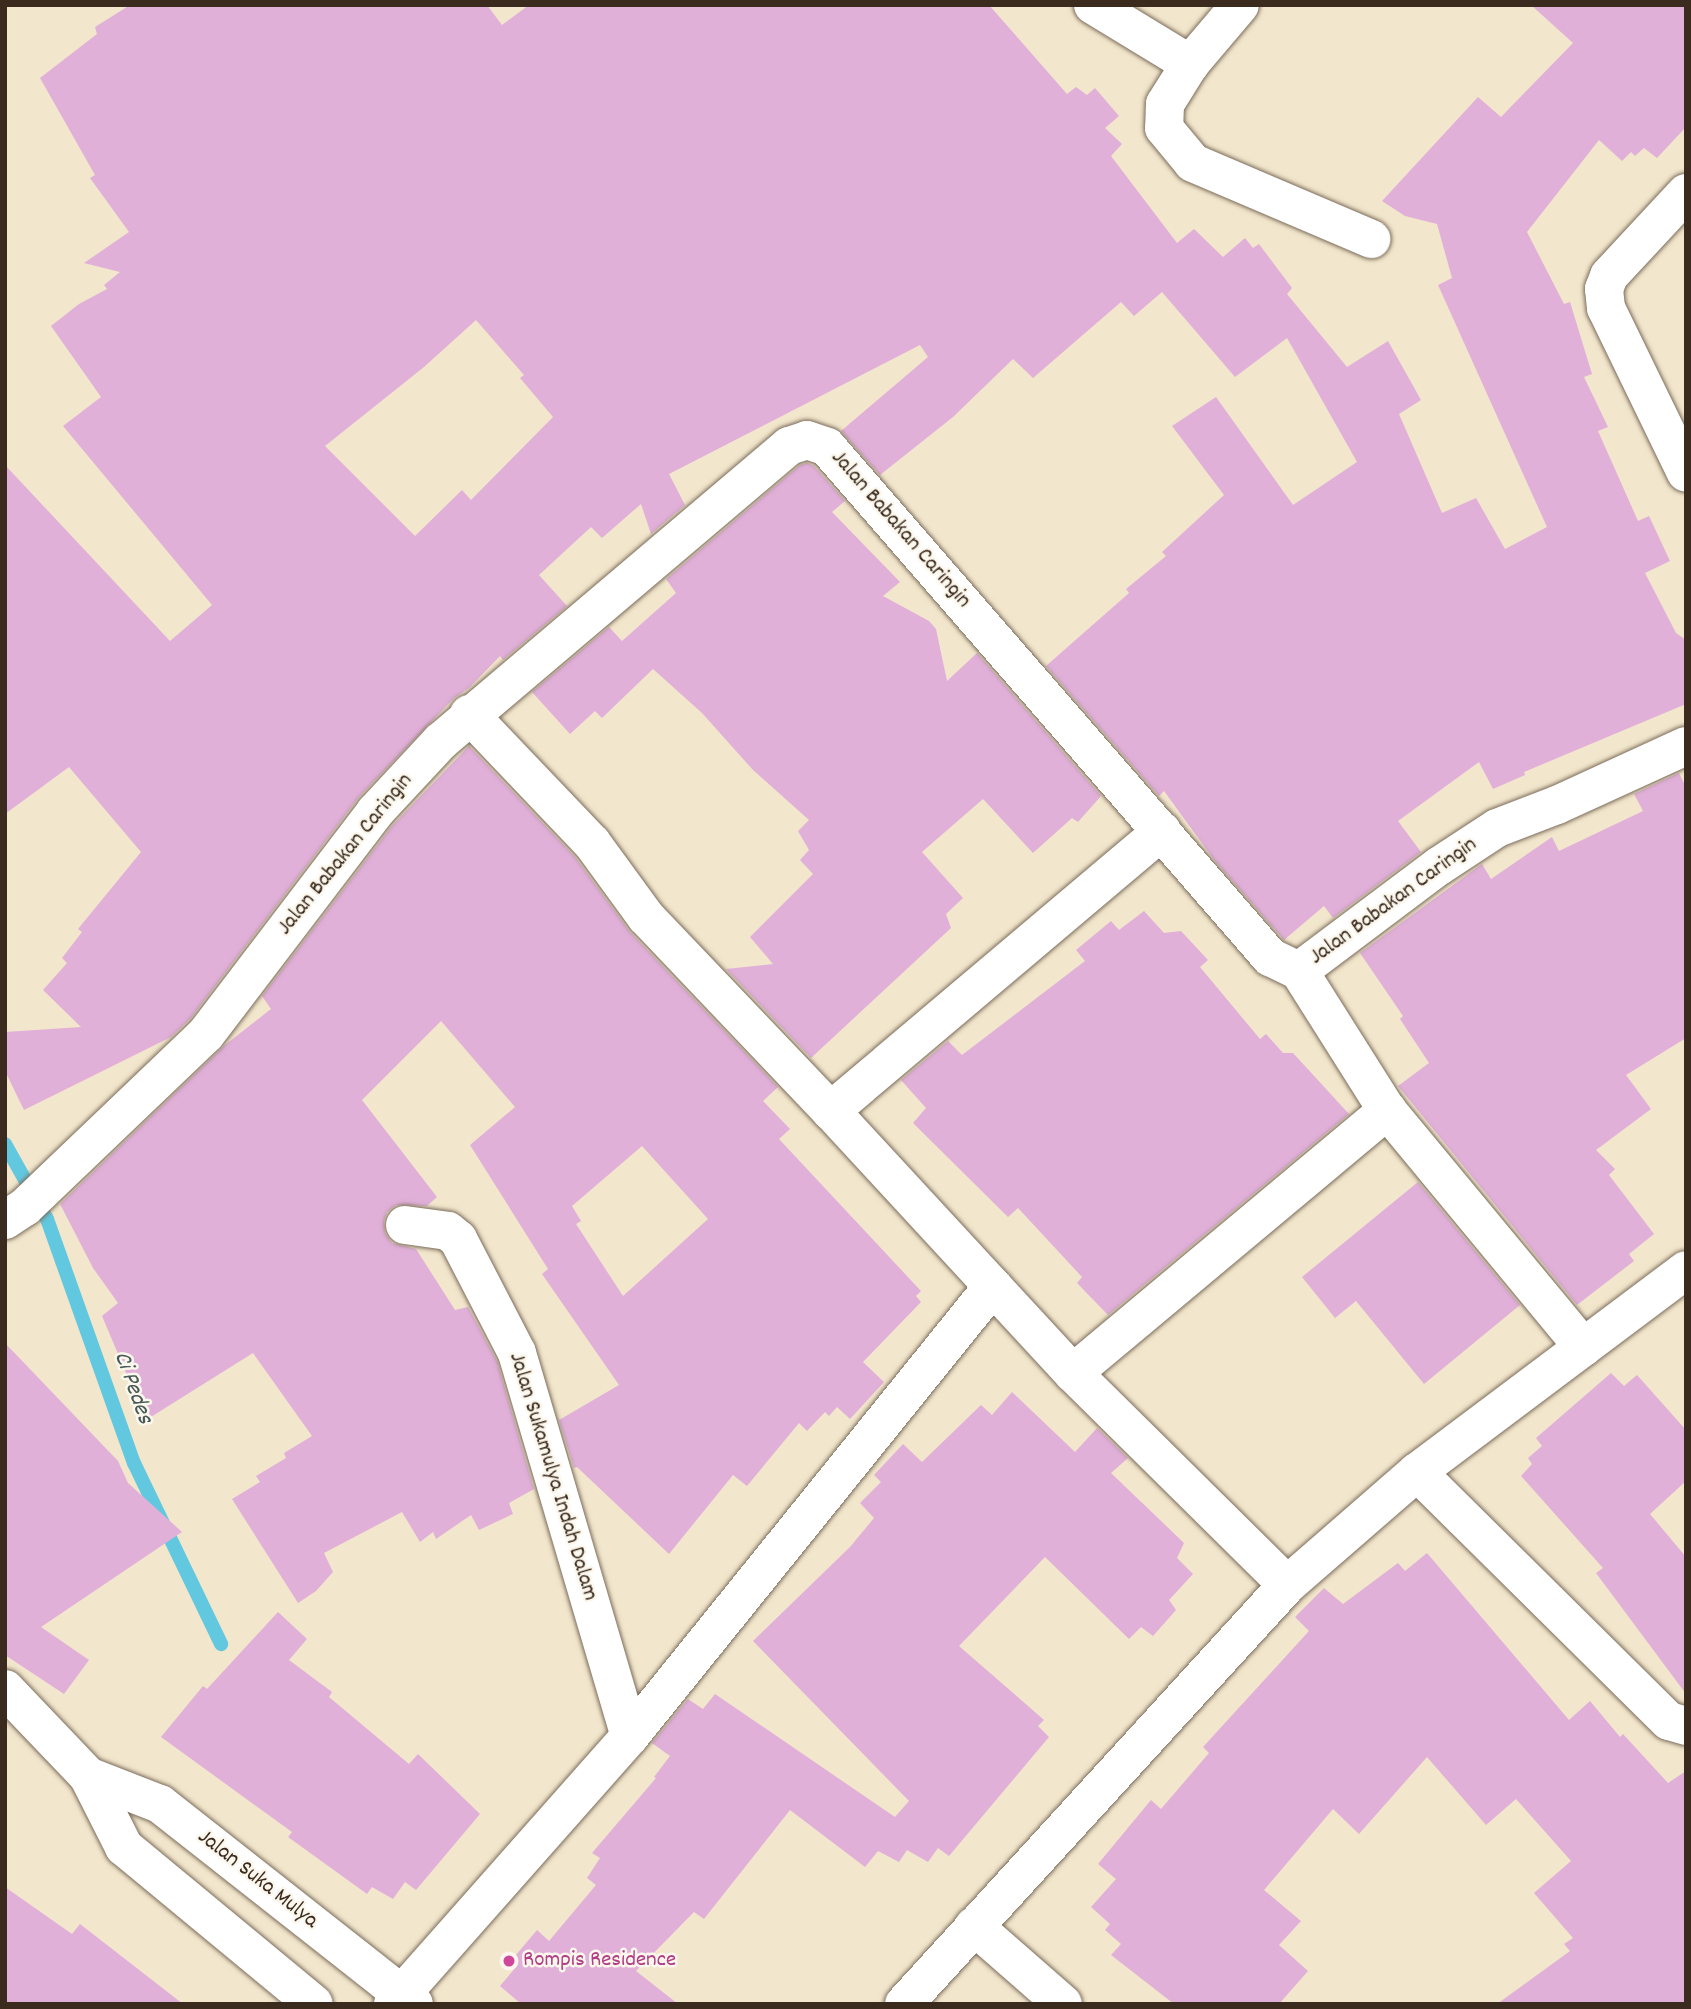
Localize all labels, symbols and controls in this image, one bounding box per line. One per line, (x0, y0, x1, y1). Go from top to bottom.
street label: Jalan Babakan Caringin (824, 445, 976, 615)
street label: Jalan Babakan Caringin (272, 768, 420, 942)
street label: Jalan Babakan Caringin (1305, 832, 1483, 972)
water label: Ci Pedes (106, 1348, 158, 1428)
street label: Jalan Sukamulya Indah Dalam (501, 1350, 603, 1604)
street label: Jalan Suka Mulya (191, 1824, 323, 1936)
place label: Rompis Residence (523, 1947, 676, 1975)
marker: Rompis Residence (501, 1953, 517, 1969)

